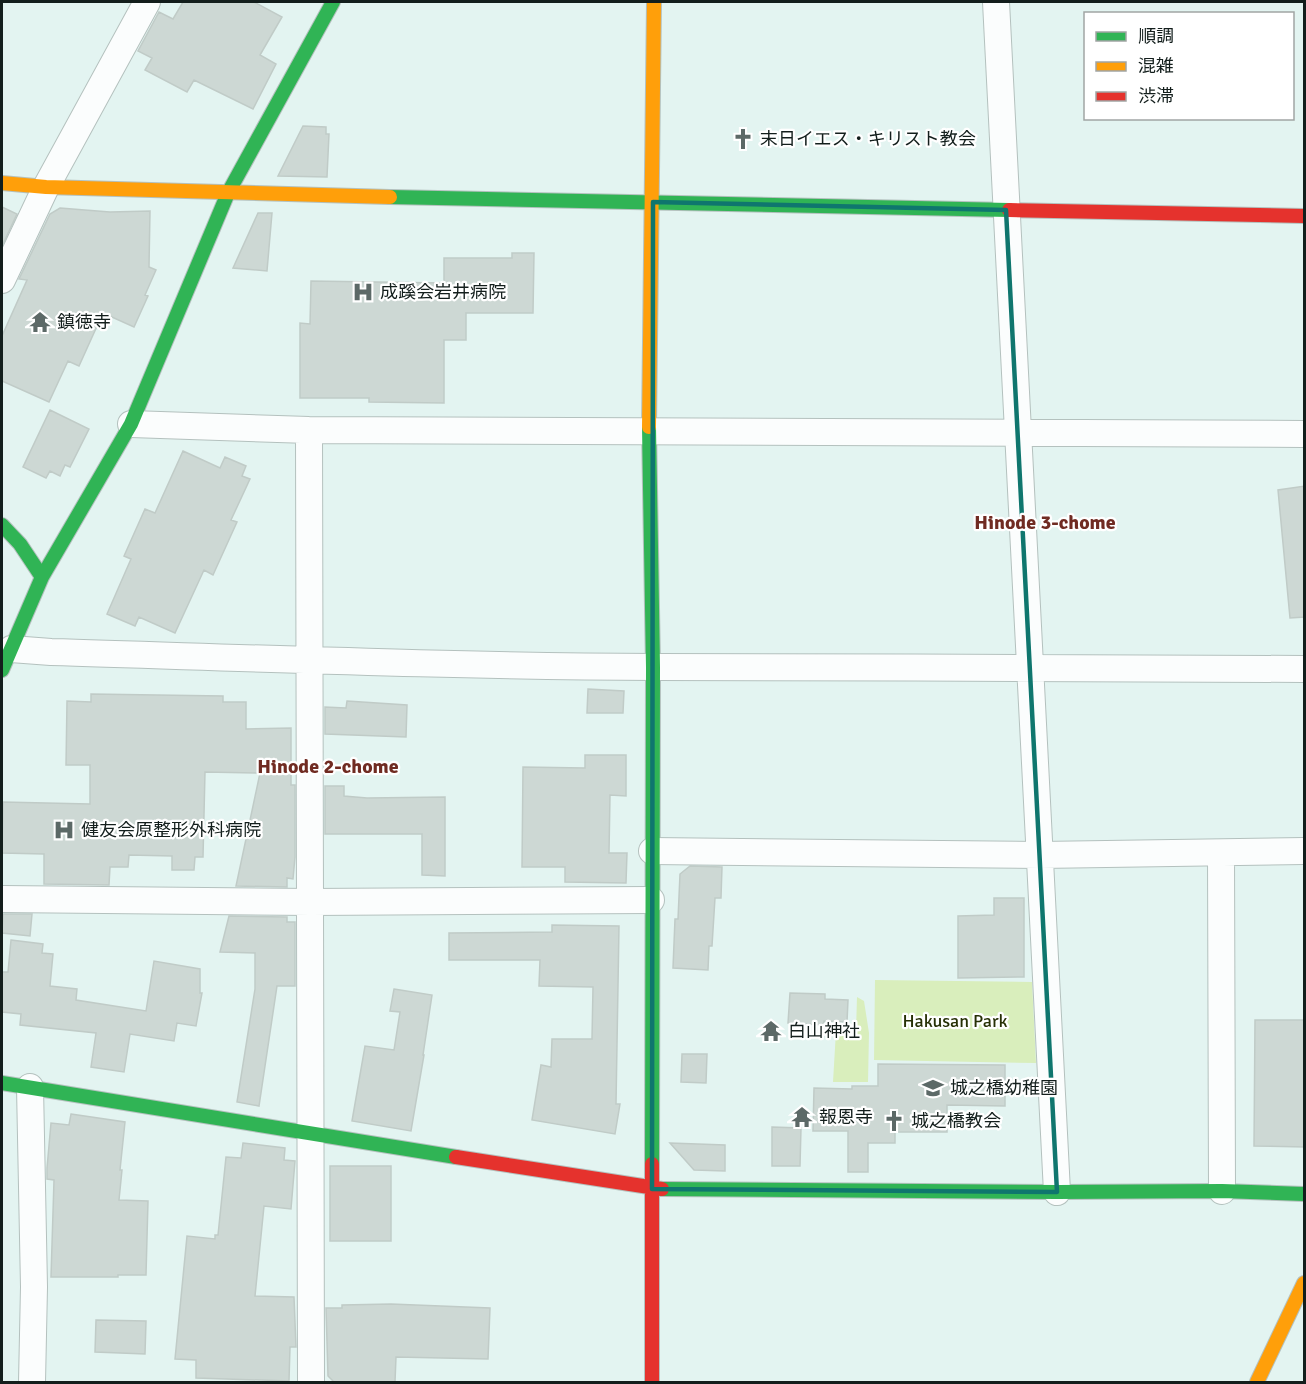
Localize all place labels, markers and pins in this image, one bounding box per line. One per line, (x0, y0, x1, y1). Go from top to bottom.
church icon: 末日イエス・キリスト教会 (731, 127, 755, 151)
place label: 末日イエス・キリスト教会 (760, 128, 976, 150)
hospital icon: 成蹊会岩井病院 (351, 280, 375, 304)
place label: 成蹊会岩井病院 (380, 281, 506, 303)
temple icon: 鎮徳寺 (28, 310, 52, 334)
place label: 鎮徳寺 (57, 311, 111, 333)
hospital icon: 健友会原整形外科病院 (52, 818, 76, 842)
place label: 健友会原整形外科病院 (81, 819, 261, 841)
temple icon: 白山神社 (759, 1019, 783, 1043)
place label: 白山神社 (788, 1020, 860, 1042)
school or university icon: 城之橋幼稚園 (921, 1076, 945, 1100)
place label: 城之橋幼稚園 (950, 1077, 1058, 1099)
temple icon: 報恩寺 (790, 1105, 814, 1129)
place label: 報恩寺 (819, 1106, 873, 1128)
church icon: 城之橋教会 (882, 1109, 906, 1133)
place label: 城之橋教会 (911, 1110, 1001, 1132)

